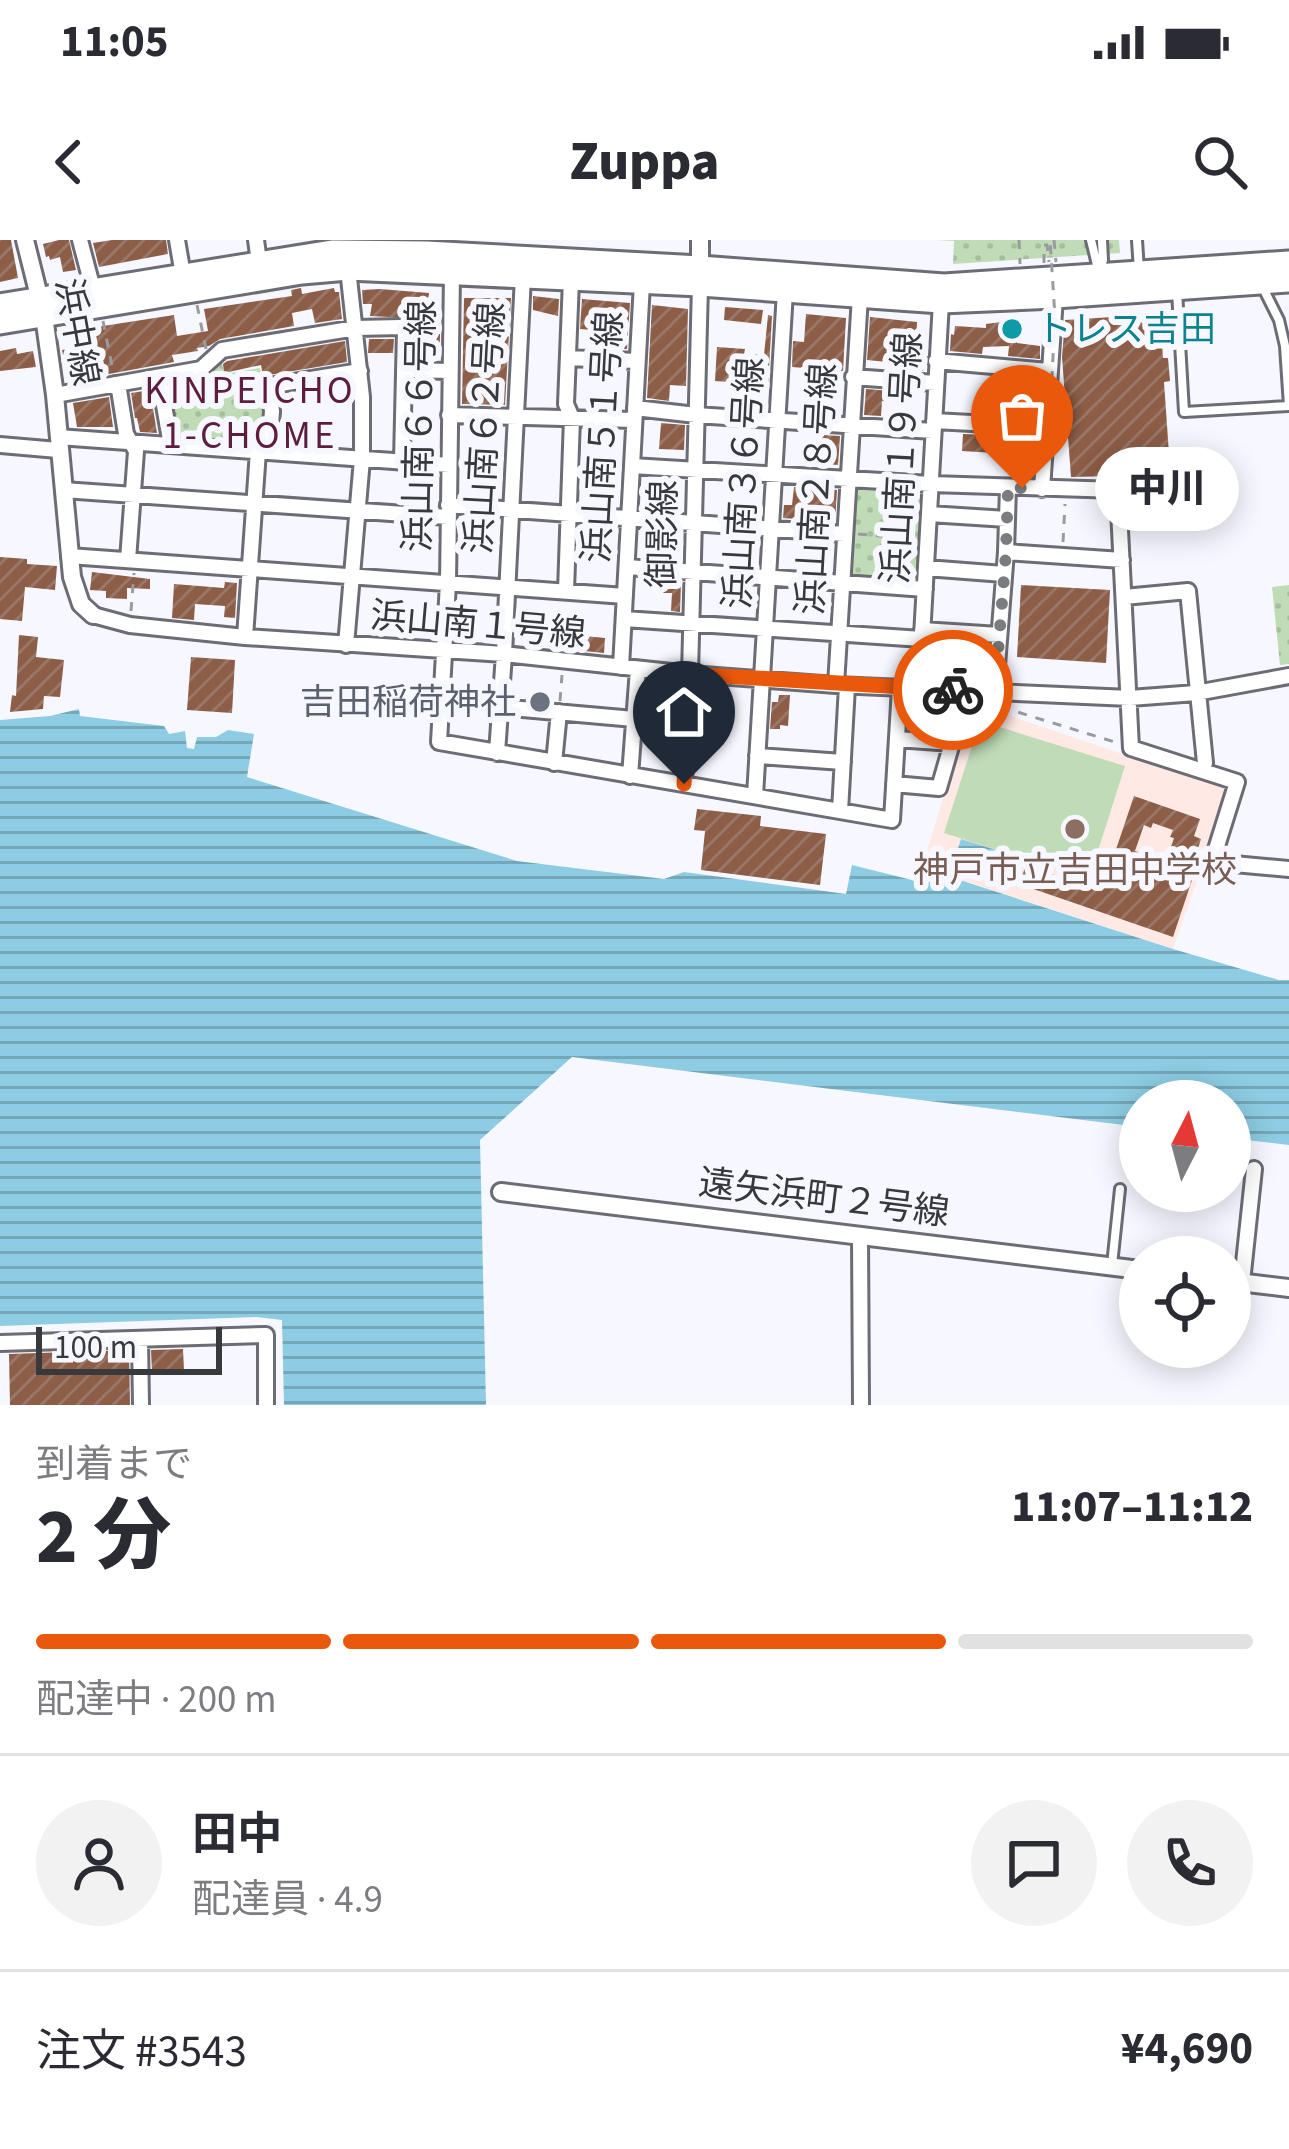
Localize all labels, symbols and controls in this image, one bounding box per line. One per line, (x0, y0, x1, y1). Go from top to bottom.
text: 11:05 (60, 10, 169, 74)
text: Zuppa (570, 124, 719, 201)
icon: back (36, 129, 102, 195)
icon: search (1187, 129, 1253, 195)
street label: 浜中線 (43, 274, 111, 390)
street label: 浜山南６６号線 (392, 300, 448, 552)
street label: 浜山南６２号線 (453, 301, 517, 555)
place label: トレス吉田 (1036, 304, 1216, 355)
street label: 浜山南５１号線 (571, 310, 635, 564)
marker: トレス吉田 (999, 316, 1025, 342)
street label: 浜山南１９号線 (870, 331, 934, 585)
street label: 浜山南３６号線 (712, 356, 776, 610)
street label: 浜山南２８号線 (785, 362, 849, 616)
district label: KINPEICHO 1-CHOME (144, 363, 356, 464)
pin (971, 365, 1073, 488)
icon: bag (989, 383, 1055, 449)
callout: 中川 (1094, 446, 1238, 530)
text: 中川 (1128, 461, 1206, 517)
street label: 御影線 (637, 480, 689, 588)
street label: 浜山南１号線 (368, 590, 588, 660)
courier (893, 630, 1013, 750)
icon: bike (920, 657, 986, 723)
pin (633, 661, 735, 784)
place label: 吉田稲荷神社 (300, 677, 516, 728)
icon: home (651, 679, 717, 745)
marker: 吉田稲荷神社 (527, 689, 553, 715)
marker: 神戸市立吉田中学校 (1062, 816, 1088, 842)
place label: 神戸市立吉田中学校 (913, 845, 1237, 896)
north arrow (1119, 1080, 1251, 1212)
map controls (1119, 1080, 1251, 1368)
street label: 遠矢浜町２号線 (696, 1157, 952, 1239)
button: locate (1119, 1236, 1251, 1368)
scale bar (36, 1321, 222, 1374)
text: 100 m (54, 1324, 137, 1371)
text: 到着まで (36, 1437, 192, 1493)
text: 11:07–11:12 (1011, 1475, 1253, 1539)
text: 2 分 (36, 1482, 171, 1593)
text: 配達中 · 200 m (36, 1672, 277, 1728)
button: person (36, 1800, 162, 1926)
button: chat (971, 1800, 1097, 1926)
button: phone (1127, 1800, 1253, 1926)
text: 田中 (192, 1803, 282, 1867)
text: 配達員 · 4.9 (192, 1872, 383, 1928)
text: ¥4,690 (1121, 2017, 1253, 2081)
text: 注文 #3543 (36, 2020, 247, 2084)

